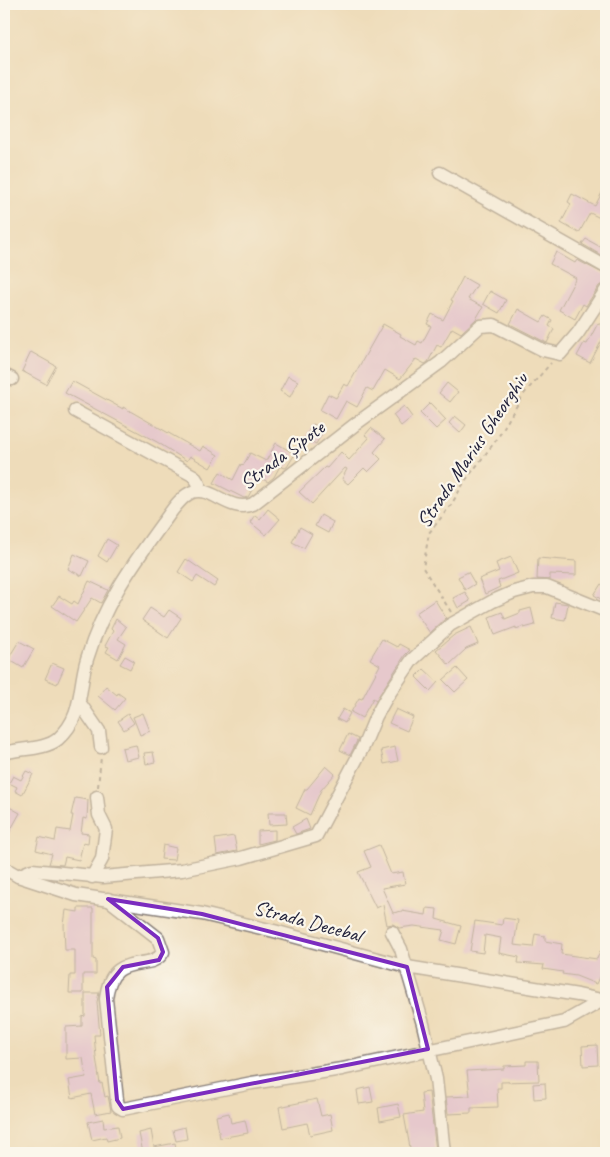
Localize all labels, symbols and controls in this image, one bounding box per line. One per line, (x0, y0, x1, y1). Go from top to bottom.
street label: Strada Marius Gheorghiu (410, 366, 534, 533)
street label: Strada Șipote (235, 414, 330, 495)
street label: Strada Decebal (251, 894, 368, 949)

